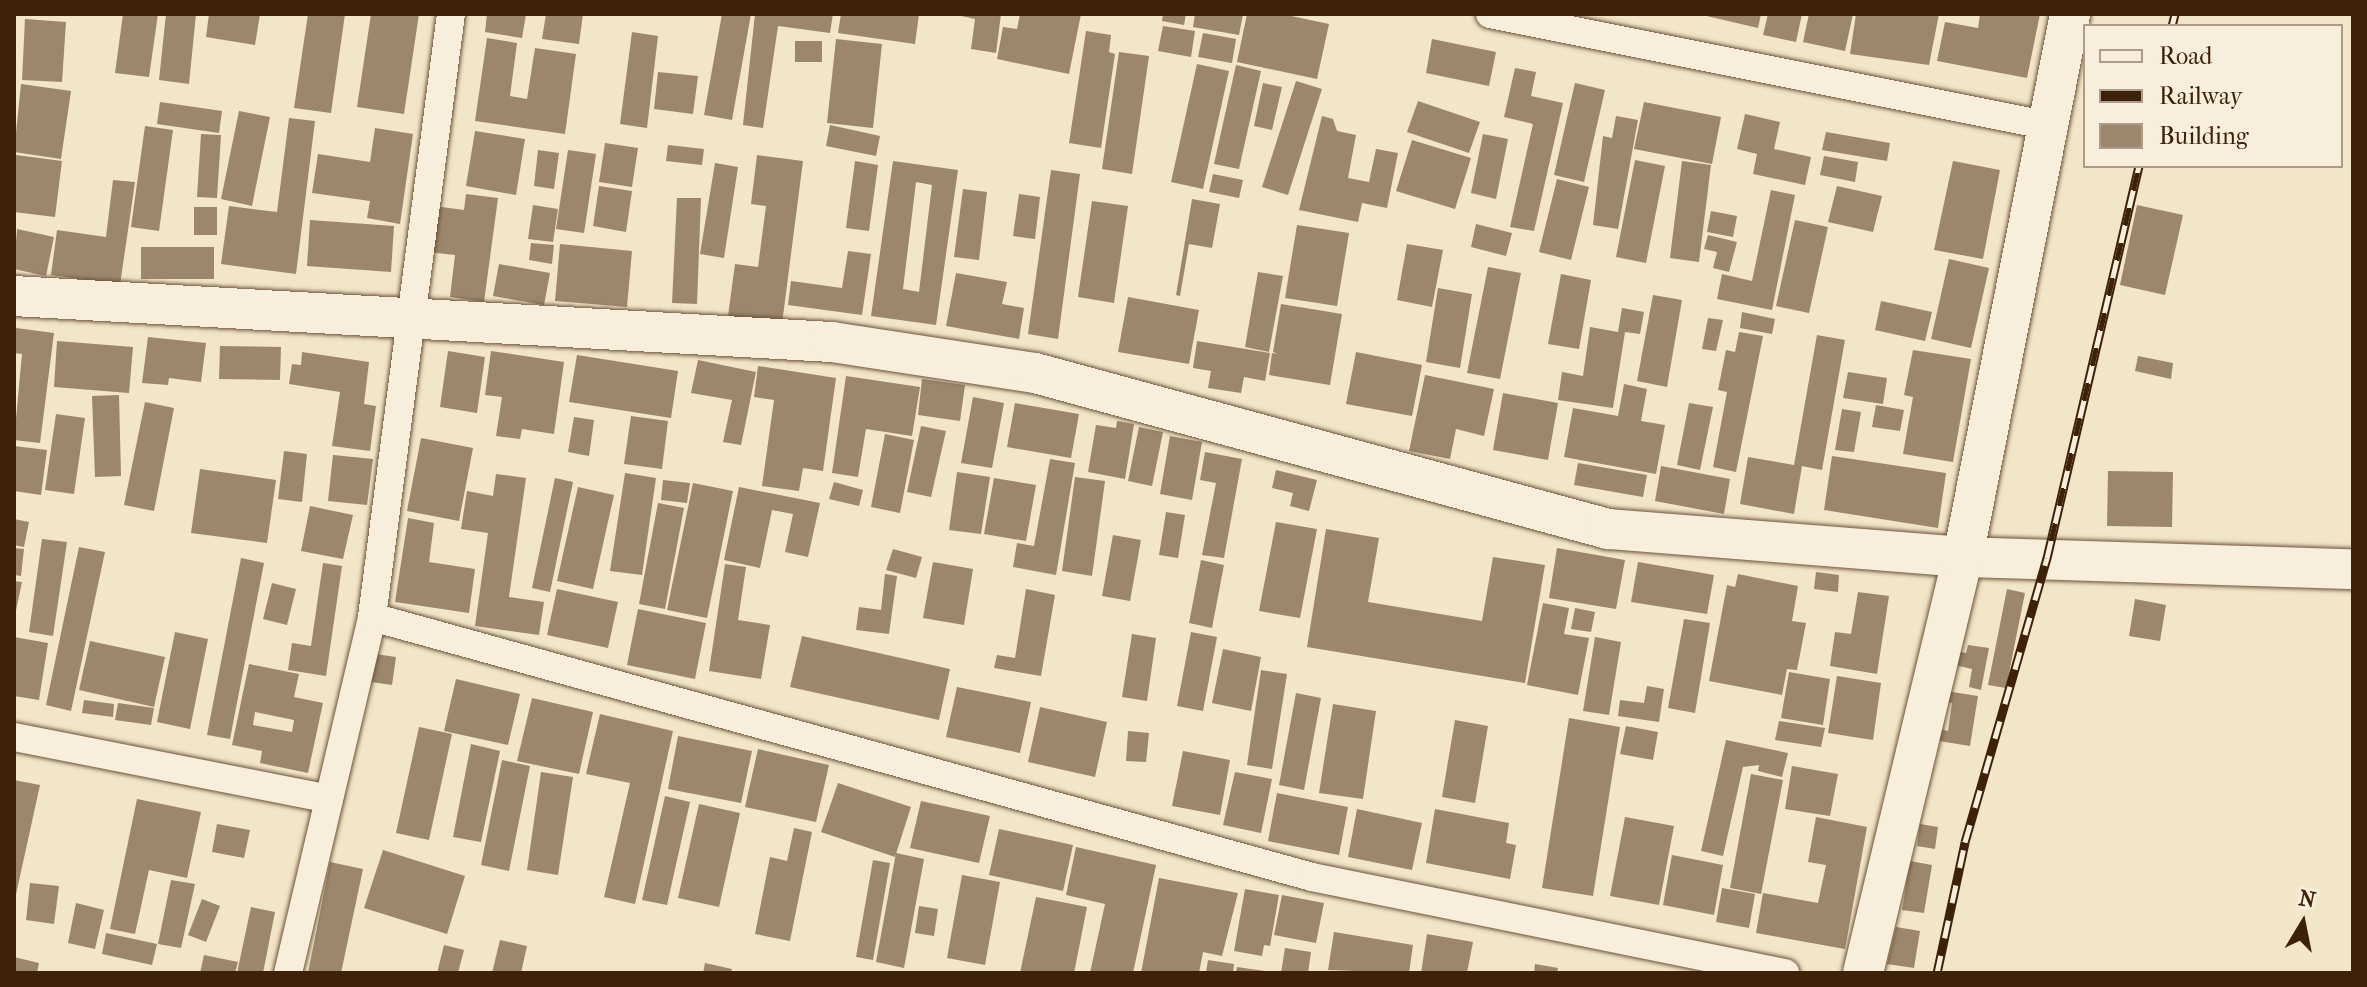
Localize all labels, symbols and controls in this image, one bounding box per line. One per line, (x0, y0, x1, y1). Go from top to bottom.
legend (2083, 24, 2343, 168)
text: Road (2159, 42, 2212, 70)
text: Railway (2159, 82, 2242, 110)
text: Building (2159, 122, 2249, 150)
north arrow (2263, 883, 2343, 963)
text: N (2297, 885, 2318, 914)

